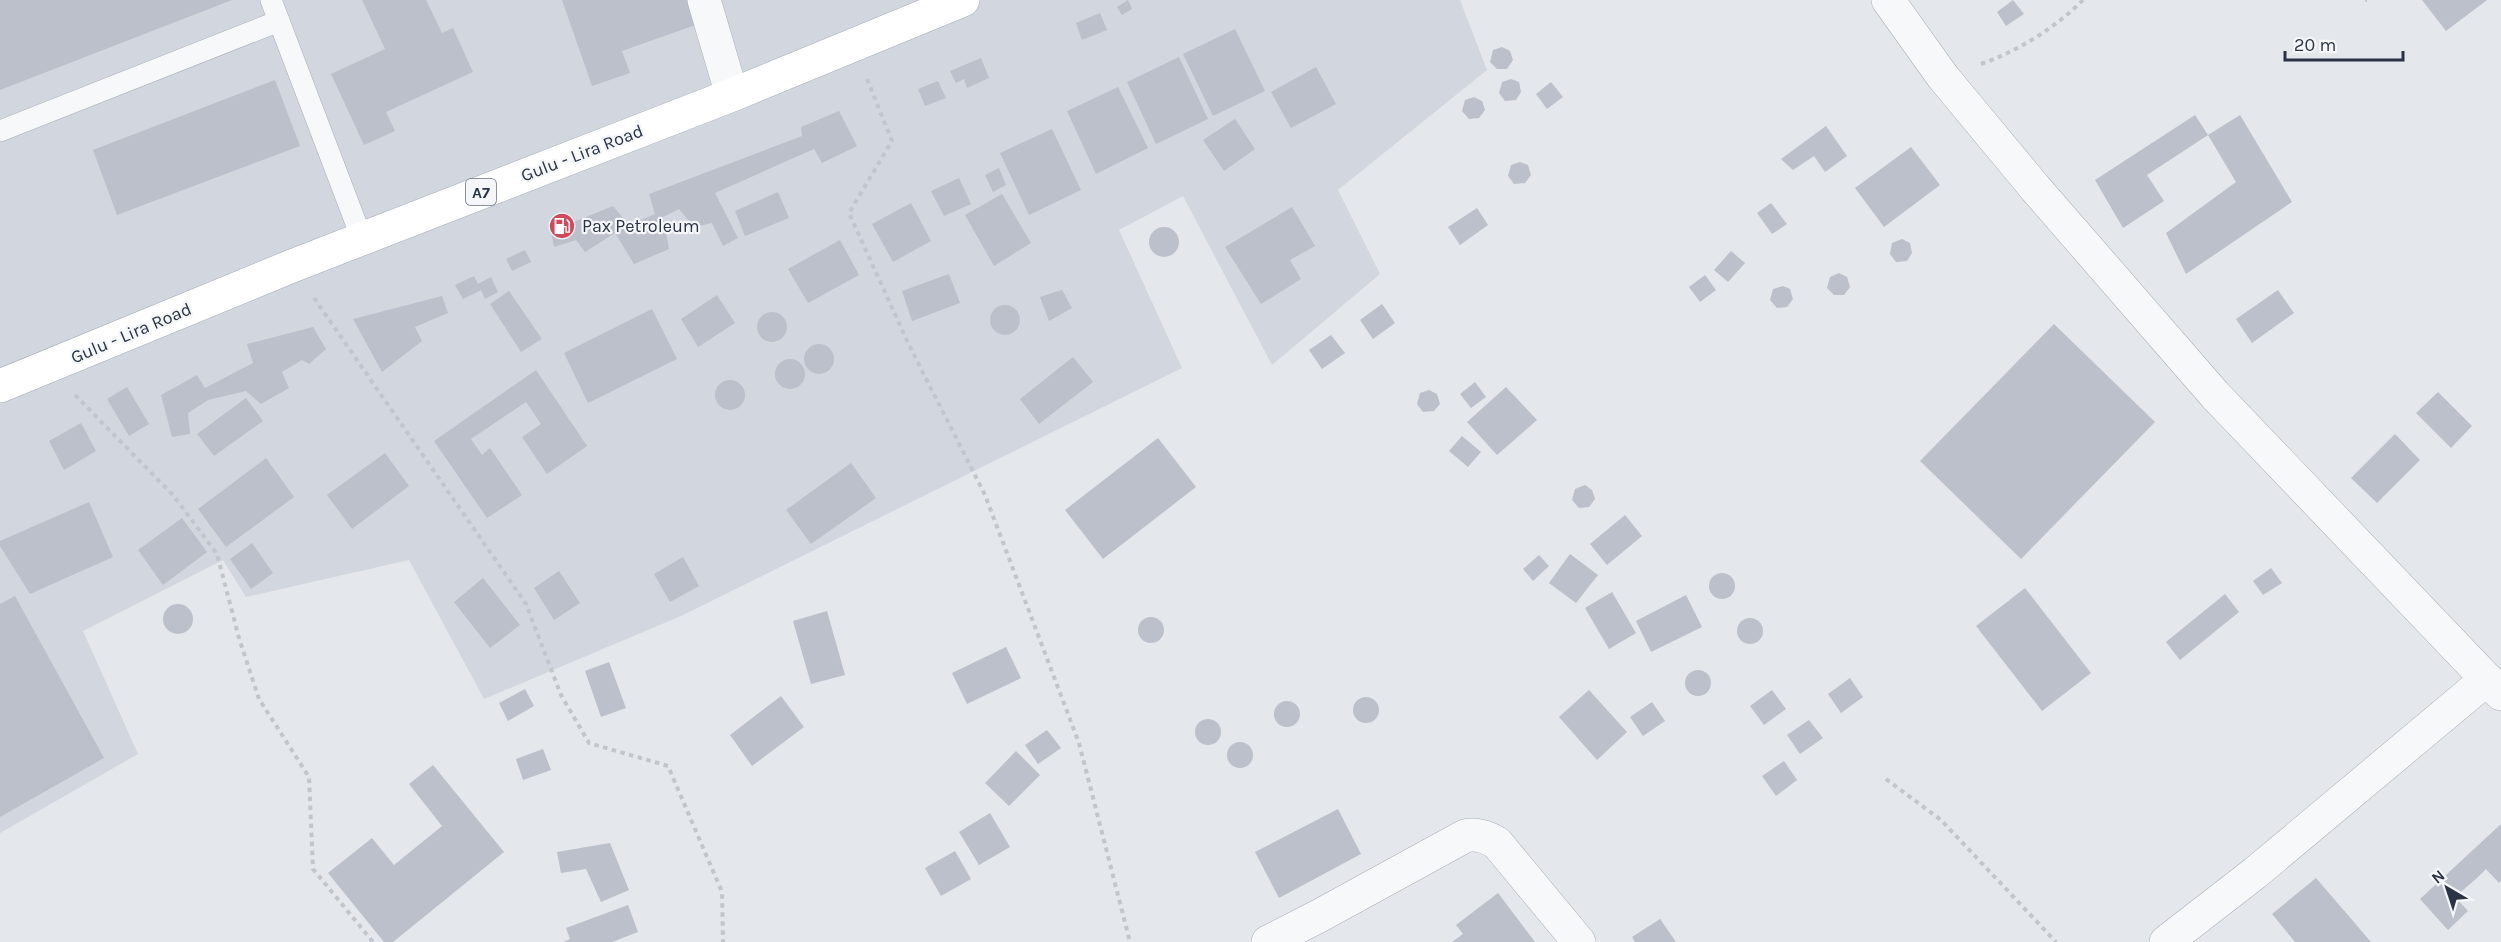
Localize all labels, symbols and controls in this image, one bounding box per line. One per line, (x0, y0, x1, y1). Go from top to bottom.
scale bar (2285, 24, 2404, 62)
text: 20 m (2294, 34, 2336, 56)
street label: Gulu - Lira Road (518, 120, 646, 186)
road number: A7 (466, 179, 496, 205)
fuel station icon: Pax Petroleum (547, 211, 577, 241)
place label: Pax Petroleum (582, 215, 700, 237)
street label: Gulu - Lira Road (67, 298, 195, 368)
north arrow (2417, 858, 2477, 918)
text: N (2427, 866, 2448, 888)

